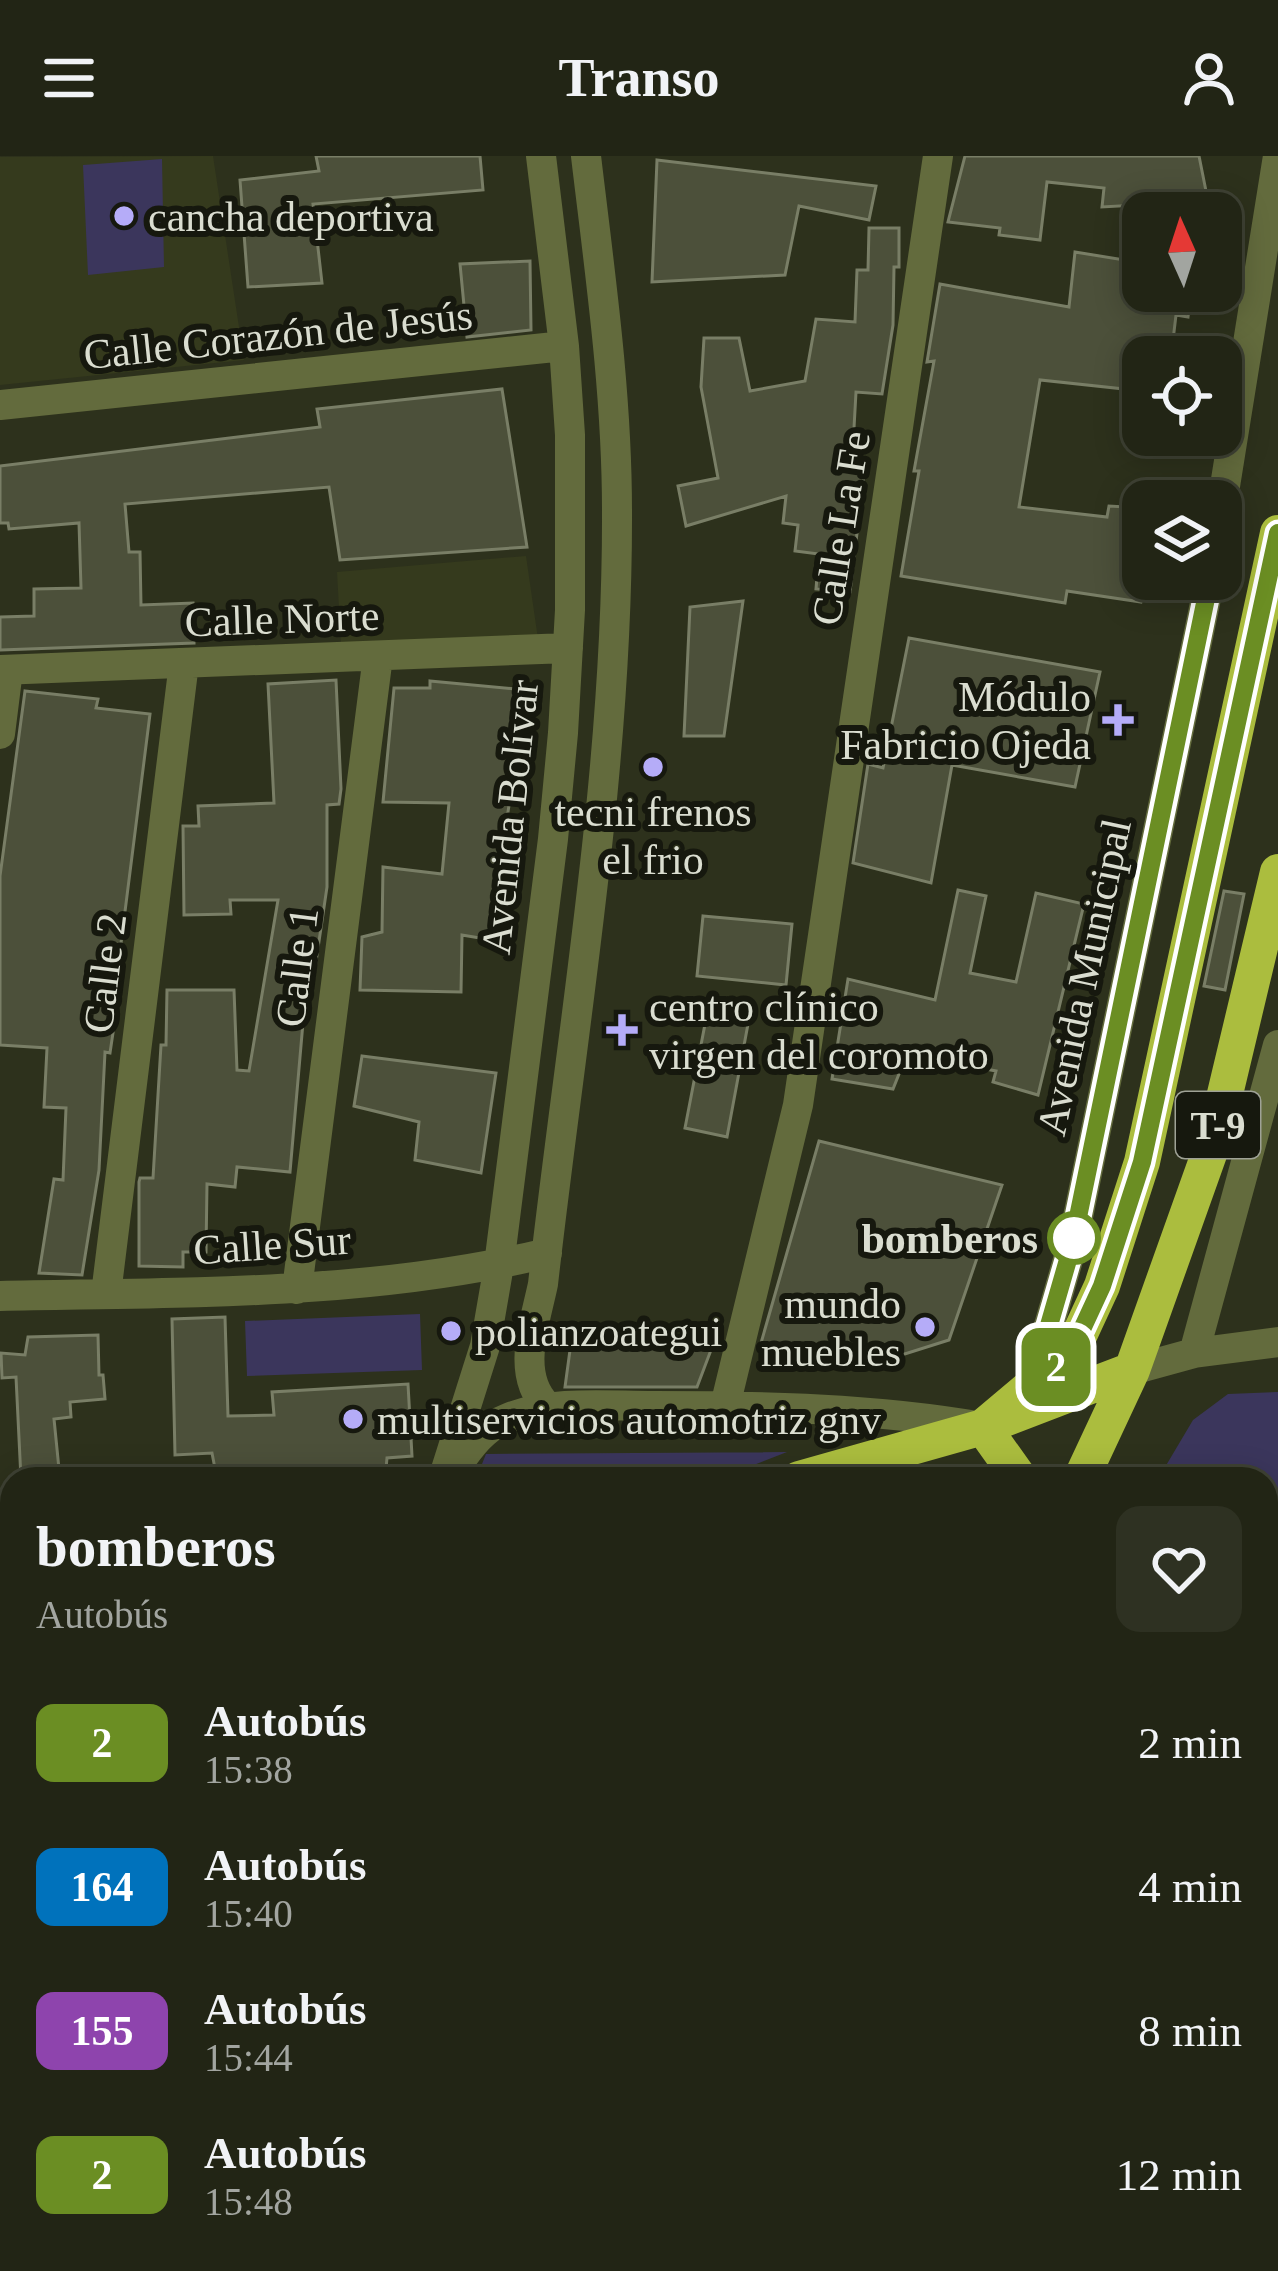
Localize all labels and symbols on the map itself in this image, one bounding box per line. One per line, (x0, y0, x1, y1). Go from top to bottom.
north arrow (1122, 192, 1242, 312)
place label: cancha deportiva (148, 194, 434, 240)
marker: cancha deportiva (111, 203, 137, 229)
street label: Calle Corazón de Jesús (81, 292, 475, 378)
street label: Calle La Fe (803, 428, 879, 629)
street label: Calle Norte (184, 593, 380, 645)
place label: Módulo Fabricio Ojeda (840, 674, 1091, 768)
street label: Avenida Bolívar (473, 678, 547, 957)
marker: Módulo Fabricio Ojeda (1102, 704, 1134, 736)
marker: tecni frenos el frio (640, 754, 666, 780)
place label: tecni frenos el frio (554, 789, 752, 883)
street label: Avenida Municipal (1028, 815, 1140, 1140)
street label: Calle 1 (267, 905, 327, 1030)
street label: Calle 2 (75, 911, 135, 1036)
place label: centro clínico virgen del coromoto (649, 984, 989, 1078)
marker: centro clínico virgen del coromoto (606, 1014, 638, 1046)
road number: T-9 (1176, 1092, 1260, 1158)
marker: bomberos (1049, 1213, 1099, 1263)
place label: bomberos (861, 1216, 1038, 1262)
street label: Calle Sur (192, 1217, 352, 1273)
place label: mundo muebles (761, 1281, 901, 1375)
place label: polianzoategui (475, 1309, 722, 1355)
marker: mundo muebles (912, 1314, 938, 1340)
marker: polianzoategui (438, 1318, 464, 1344)
line badge: 2 (1017, 1328, 1095, 1406)
place label: multiservicios automotriz gnv (377, 1397, 881, 1443)
marker: multiservicios automotriz gnv (340, 1406, 366, 1432)

